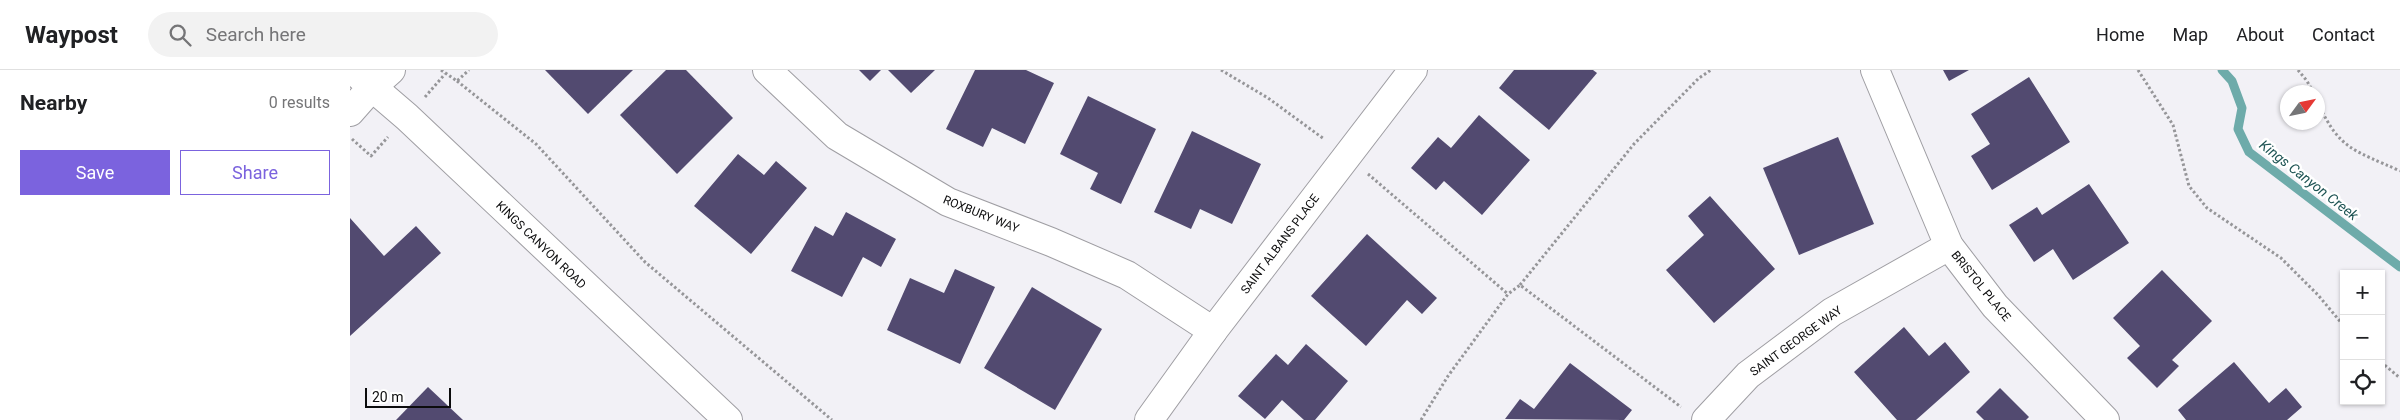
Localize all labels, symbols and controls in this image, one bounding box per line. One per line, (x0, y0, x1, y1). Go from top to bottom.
search box (148, 12, 498, 57)
text: Waypost (25, 21, 118, 49)
icon: search (166, 21, 194, 49)
text: Search here (206, 23, 306, 46)
text: Home (2096, 24, 2145, 45)
text: Map (2173, 24, 2208, 45)
text: About (2236, 24, 2284, 45)
text: Contact (2312, 24, 2375, 45)
north arrow (2280, 85, 2325, 130)
text: Nearby (20, 91, 87, 115)
text: 0 results (269, 93, 330, 112)
water label: Kings Canyon Creek (2257, 137, 2362, 224)
button: Save (20, 150, 170, 195)
button: Share (180, 150, 330, 195)
street label: SAINT ALBANS PLACE (1238, 191, 1322, 297)
street label: ROXBURY WAY (941, 192, 1022, 236)
street label: KINGS CANYON ROAD (493, 198, 589, 292)
street label: BRISTOL PLACE (1948, 248, 2014, 324)
map controls (2340, 270, 2385, 405)
button: + (2340, 270, 2385, 315)
street label: SAINT GEORGE WAY (1747, 303, 1845, 379)
button: − (2340, 315, 2385, 360)
button: locate (2340, 360, 2385, 405)
scale bar (365, 385, 451, 408)
text: 20 m (372, 389, 404, 405)

